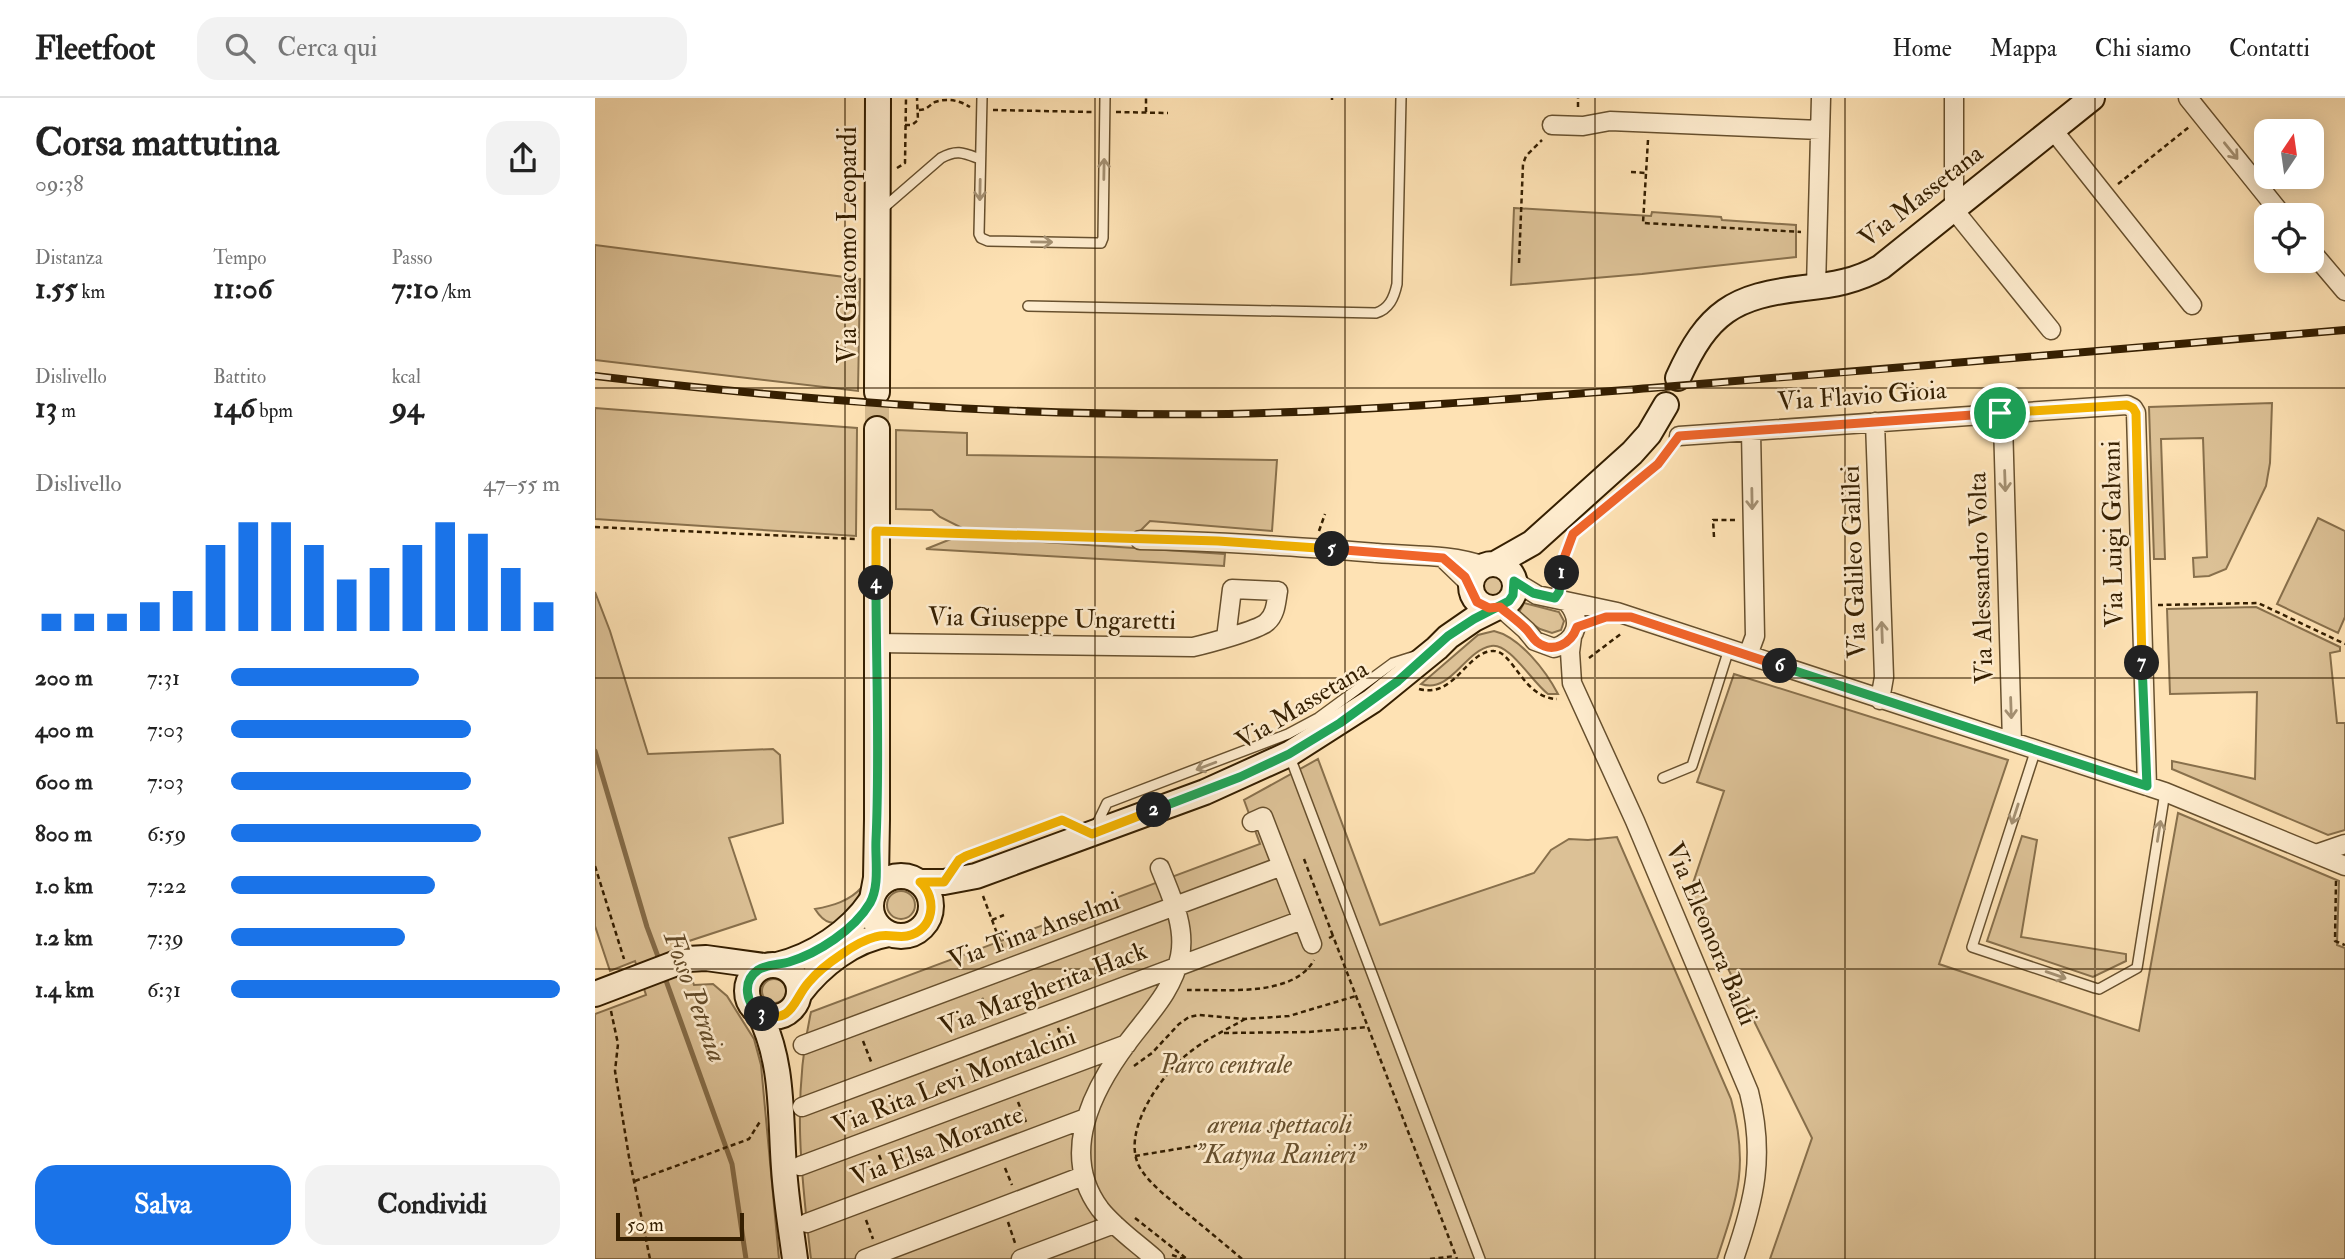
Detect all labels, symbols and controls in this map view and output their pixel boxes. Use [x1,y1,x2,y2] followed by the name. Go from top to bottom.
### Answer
[197,17,687,80] search box
[35,28,155,69] text: Fleetfoot
[221,29,259,67] icon: search
[277,32,377,64] text: Cerca qui
[1892,33,1952,64] text: Home
[1990,33,2057,64] text: Mappa
[2095,33,2191,64] text: Chi siamo
[2229,33,2310,64] text: Contatti
[35,119,279,167] text: Corsa mattutina
[2254,119,2324,189] north arrow
[2254,119,2324,273] map controls
[486,121,560,195] button: share
[832,126,865,364] street label: Via Giacomo Leopardi
[1852,137,1990,254] street label: Via Massetana
[2223,142,2239,160] one-way arrow
[1097,158,1111,181] one-way arrow
[35,169,84,198] text: 09:38
[973,179,987,202] one-way arrow
[2254,203,2324,273] button: locate
[1031,236,1054,249] one-way arrow
[35,246,103,270] text: Distanza
[213,246,266,270] text: Tempo
[392,246,432,270] text: Passo
[35,270,77,307] text: 1.55
[213,270,273,307] text: 11:06
[392,270,439,307] text: 7:10
[77,280,105,304] text: km
[439,280,471,304] text: /km
[35,365,107,389] text: Dislivello
[213,365,266,389] text: Battito
[392,365,421,389] text: kcal
[1776,374,1948,418] street label: Via Flavio Gioia
[1970,383,2030,443] pin
[35,389,57,426] text: 13
[213,389,255,426] text: 146
[392,389,423,426] text: 94
[1981,394,2019,432] icon: arrive
[57,399,76,423] text: m
[255,399,293,423] text: bpm
[2095,440,2131,628] street label: Via Luigi Galvani
[1835,465,1873,659] street label: Via Galileo Galilei
[35,469,122,498] text: Dislivello
[483,469,560,498] text: 47–55 m
[1998,469,2011,492] one-way arrow
[1961,471,2001,684] street label: Via Alessandro Volta
[1745,487,1759,510] one-way arrow
[1315,532,1349,566] pin: 5
[1327,536,1336,560] text: 5
[1545,556,1579,590] pin: 1
[1558,560,1565,584] text: 1
[859,566,893,601] pin: 4
[870,570,881,594] text: 4
[928,601,1176,638] street label: Via Giuseppe Ungaretti
[1876,621,1889,644] one-way arrow
[2125,646,2159,680] pin: 7
[1763,648,1797,684] pin: 6
[2137,650,2146,674] text: 7
[1230,653,1374,757] street label: Via Massetana
[1775,653,1784,677] text: 6
[35,663,93,692] text: 200 m
[147,663,180,692] text: 7:31
[2004,697,2018,720] one-way arrow
[35,715,94,744] text: 400 m
[147,715,184,744] text: 7:03
[1196,761,1218,773] one-way arrow
[35,767,93,796] text: 600 m
[147,767,184,796] text: 7:03
[1137,792,1171,828] pin: 2
[1149,797,1158,821] text: 2
[2008,803,2020,825] one-way arrow
[35,819,92,848] text: 800 m
[147,819,186,848] text: 6:59
[2153,820,2166,843] one-way arrow
[1658,838,1764,1030] street label: Via Eleonora Baldi
[35,871,93,900] text: 1.0 km
[147,871,187,900] text: 7:22
[944,885,1124,977] street label: Via Tina Anselmi
[35,923,93,952] text: 1.2 km
[147,923,184,952] text: 7:39
[654,925,735,1067] water label: Fosso Petraia
[935,934,1152,1043] street label: Via Margherita Hack
[2044,970,2066,982] one-way arrow
[35,975,94,1004] text: 1.4 km
[147,975,181,1004] text: 6:31
[745,996,779,1032] pin: 3
[758,1001,765,1025] text: 3
[828,1020,1080,1142] street label: Via Rita Levi Montalcini
[1159,1049,1292,1081] park label: Parco centrale
[846,1098,1028,1194] street label: Via Elsa Morante
[1195,1109,1368,1171] park label: arena spettacoli "Katyna Ranieri"
[35,1165,291,1245] button: Salva
[305,1165,560,1245] button: Condividi
[616,1210,744,1242] scale bar
[627,1213,664,1237] text: 50 m

